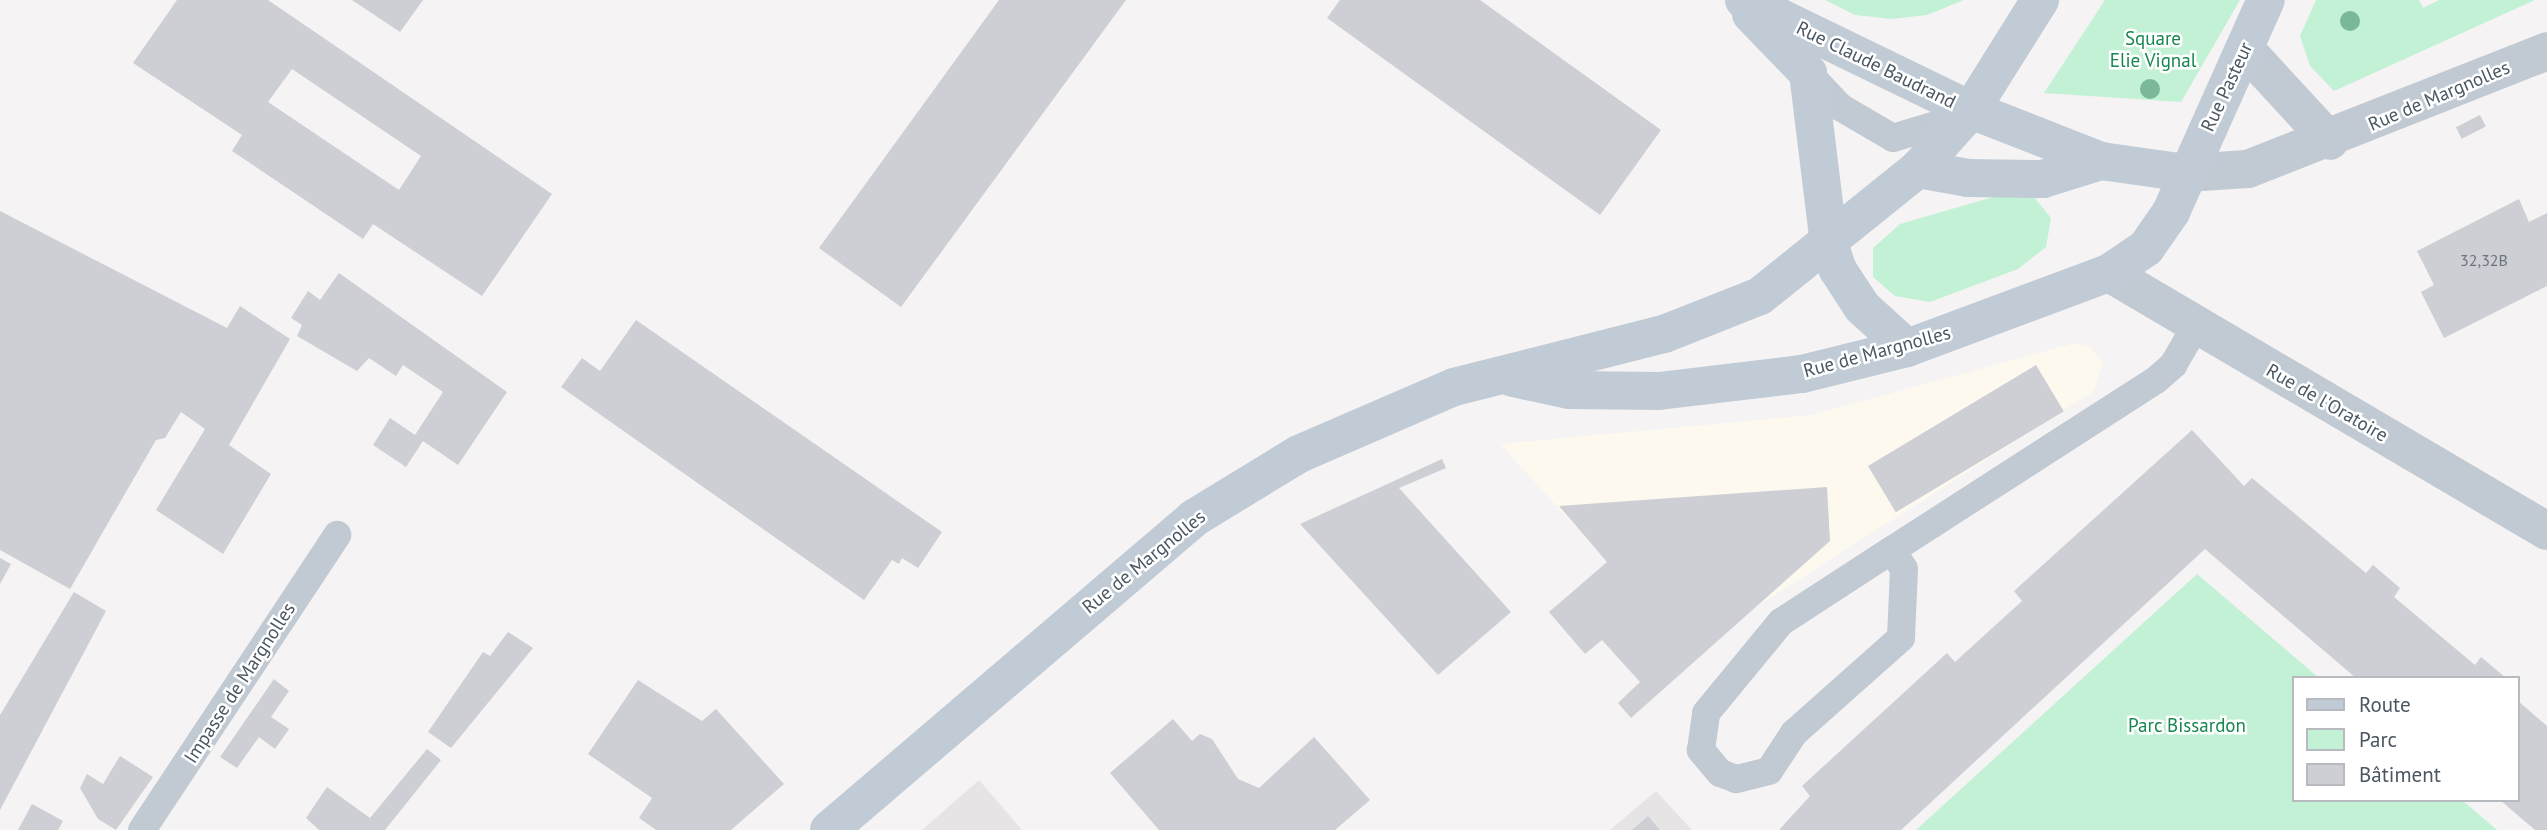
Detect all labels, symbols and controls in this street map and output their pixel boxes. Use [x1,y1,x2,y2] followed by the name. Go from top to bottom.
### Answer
[1793,16,1959,114] street label: Rue Claude Baudrand
[2109,28,2197,72] park label: Square Elie Vignal
[2196,39,2258,135] street label: Rue Pasteur
[2365,56,2513,136] street label: Rue de Margnolles
[2460,250,2508,270] house number: 32,32B
[1801,321,1953,383] street label: Rue de Margnolles
[2262,359,2392,447] street label: Rue de l'Oratoire
[1078,505,1210,619] street label: Rue de Margnolles
[180,598,300,768] street label: Impasse de Margnolles
[2292,676,2519,802] legend
[2359,691,2411,718] text: Route
[2128,715,2246,737] park label: Parc Bissardon
[2359,726,2397,753] text: Parc
[2359,761,2441,788] text: Bâtiment

